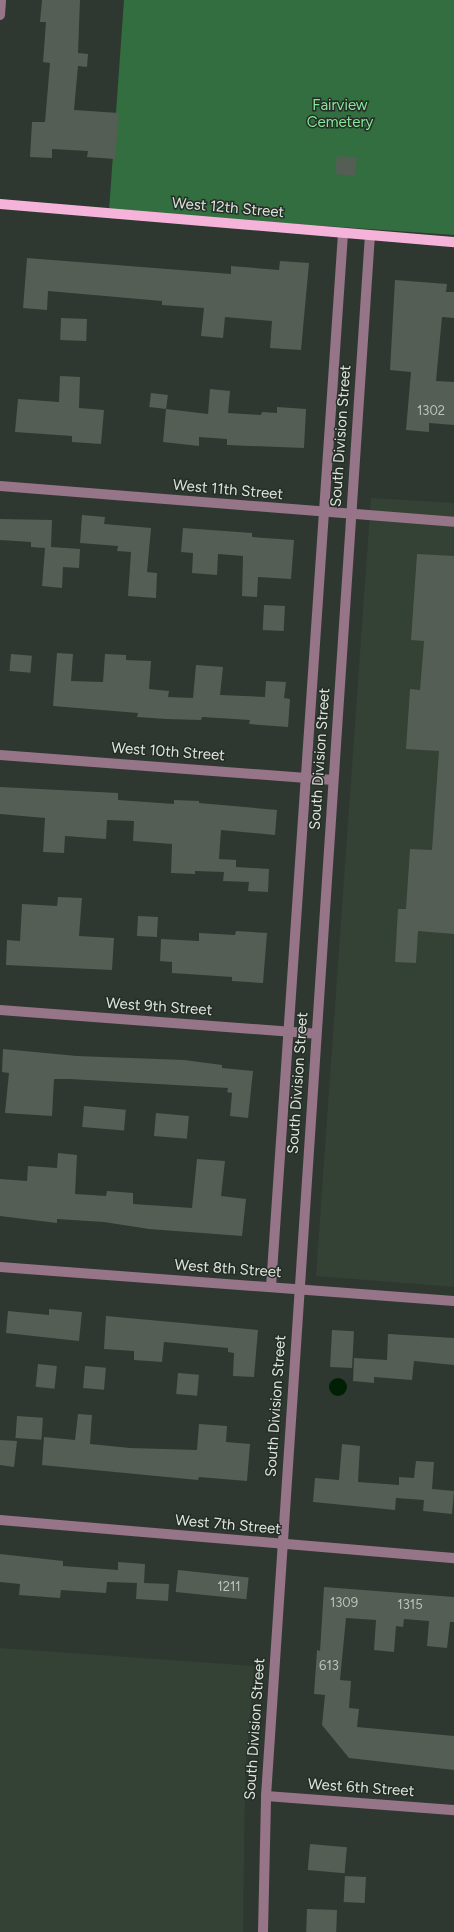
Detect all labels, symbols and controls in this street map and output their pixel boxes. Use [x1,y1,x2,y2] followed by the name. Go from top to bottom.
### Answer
[307,96,373,131] park label: Fairview Cemetery
[171,194,285,222] street label: West 12th Street
[327,364,355,508] street label: South Division Street
[417,403,445,419] house number: 1302
[172,476,284,504] street label: West 11th Street
[306,687,334,831] street label: South Division Street
[111,739,225,765] street label: West 10th Street
[105,994,213,1020] street label: West 9th Street
[284,1011,312,1155] street label: South Division Street
[174,1256,282,1282] street label: West 8th Street
[262,1334,290,1478] street label: South Division Street
[174,1511,282,1539] street label: West 7th Street
[217,1579,241,1595] house number: 1211
[330,1595,358,1611] house number: 1309
[397,1597,423,1613] house number: 1315
[241,1657,269,1801] street label: South Division Street
[319,1658,339,1674] house number: 613
[307,1775,415,1801] street label: West 6th Street

